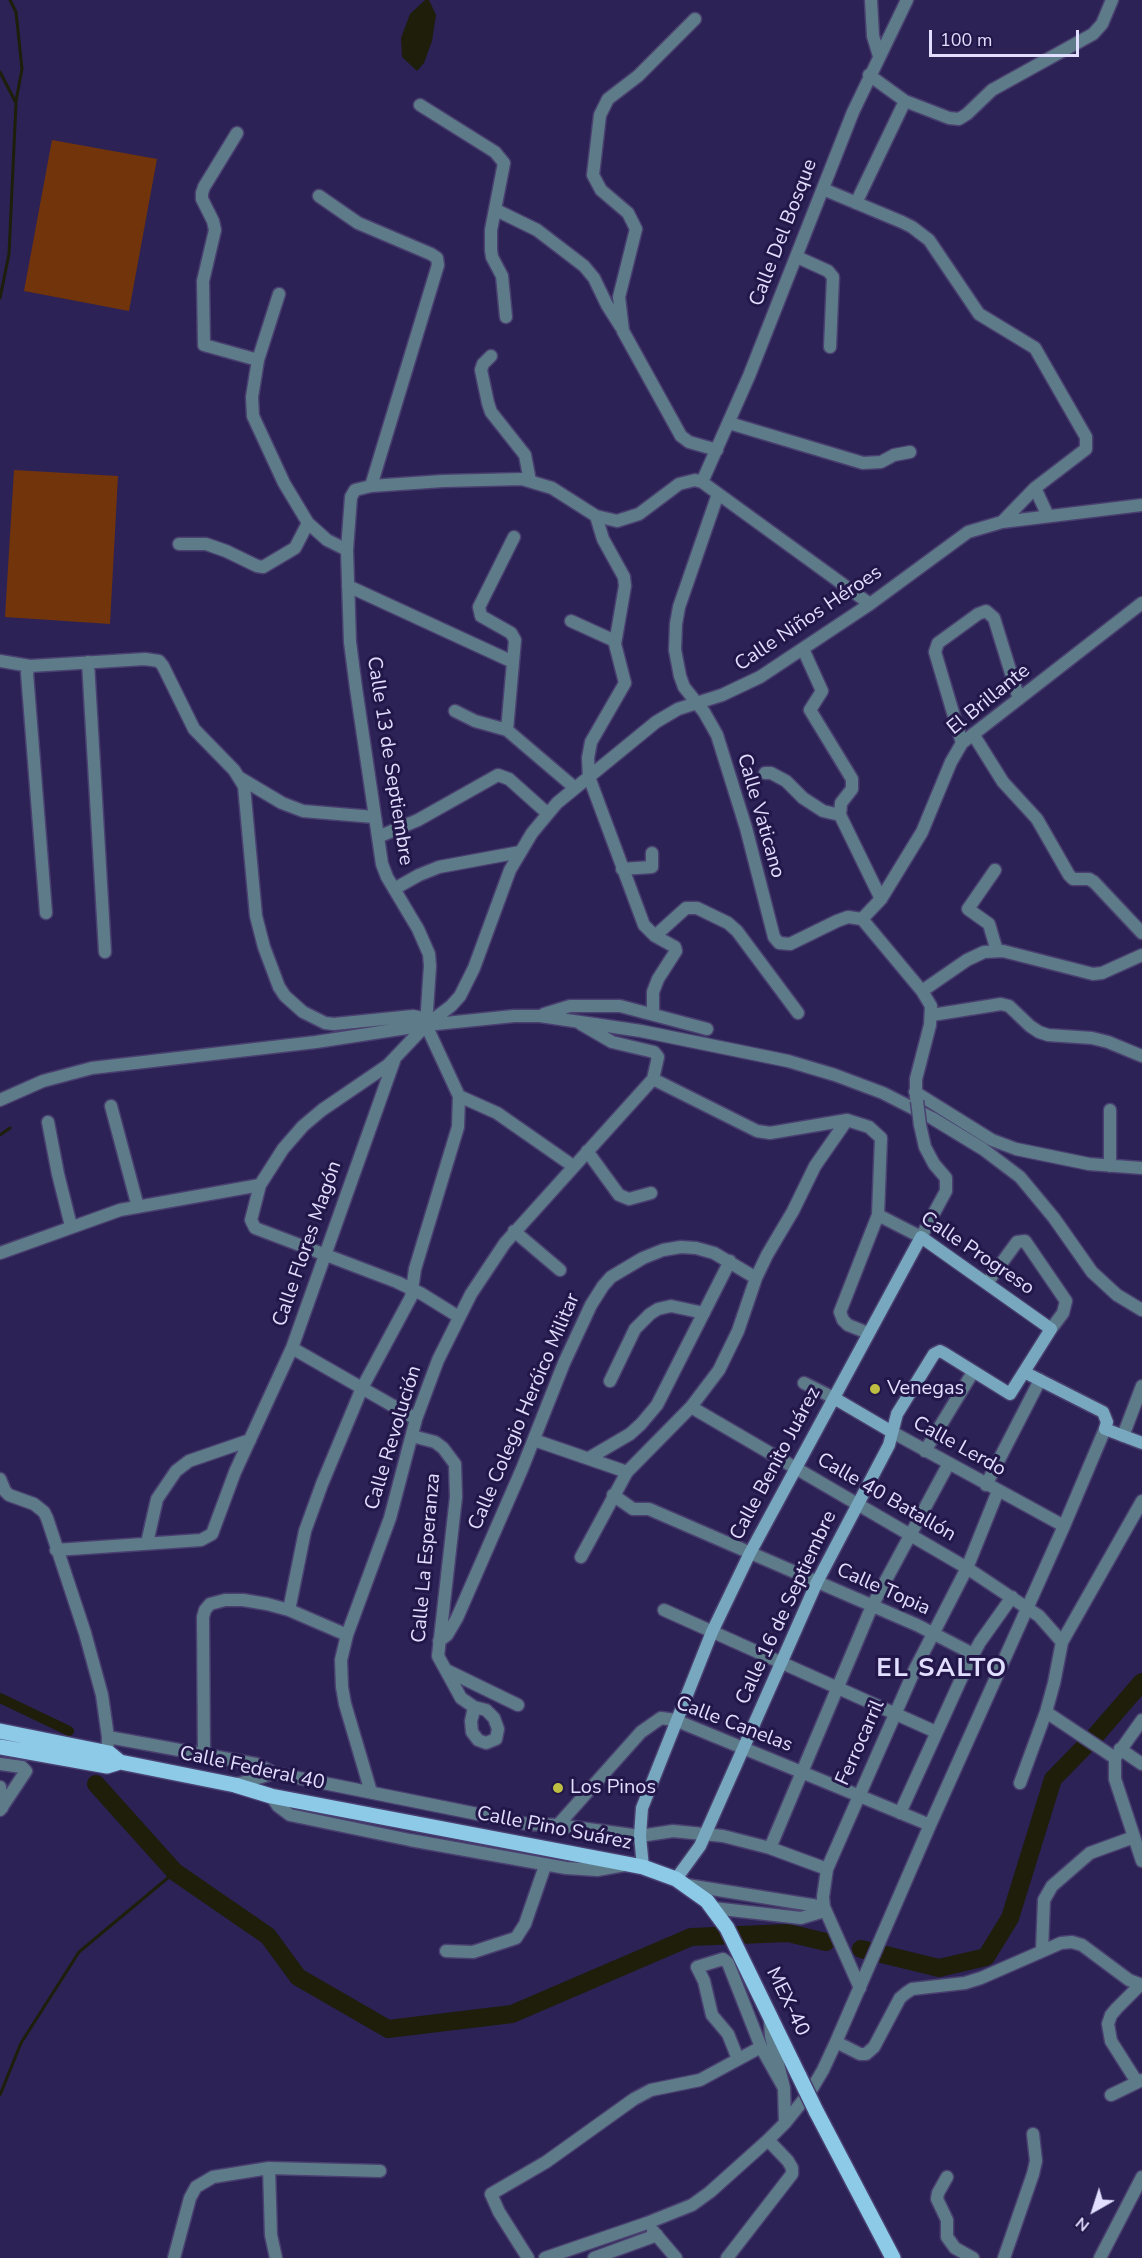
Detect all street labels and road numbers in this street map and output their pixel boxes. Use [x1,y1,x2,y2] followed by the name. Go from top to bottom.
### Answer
[745,156,823,310] street label: Calle Del Bosque
[731,561,887,677] street label: Calle Niños Héroes
[361,655,417,867] street label: Calle 13 de Septiembre
[943,659,1035,741] street label: El Brillante
[731,751,789,881] street label: Calle Vaticano
[268,1158,348,1330] street label: Calle Flores Magón
[916,1207,1038,1301] street label: Calle Progreso
[464,1290,586,1534] street label: Calle Colegio Heróico Militar
[361,1363,427,1513] street label: Calle Revolución
[726,1383,826,1545] street label: Calle Benito Juárez
[908,1412,1010,1482] street label: Calle Lerdo
[812,1449,960,1547] street label: Calle 40 Batallón
[408,1472,446,1644] street label: Calle La Esperanza
[732,1507,842,1709] street label: Calle 16 de Septiembre
[833,1559,933,1621] street label: Calle Topia
[672,1692,796,1758] street label: Calle Canelas
[831,1696,891,1790] street label: Ferrocarril
[177,1742,327,1796] street label: Calle Federal 40
[475,1802,633,1856] street label: Calle Pino Suárez
[760,1964,814,2040] street label: MEX-40

